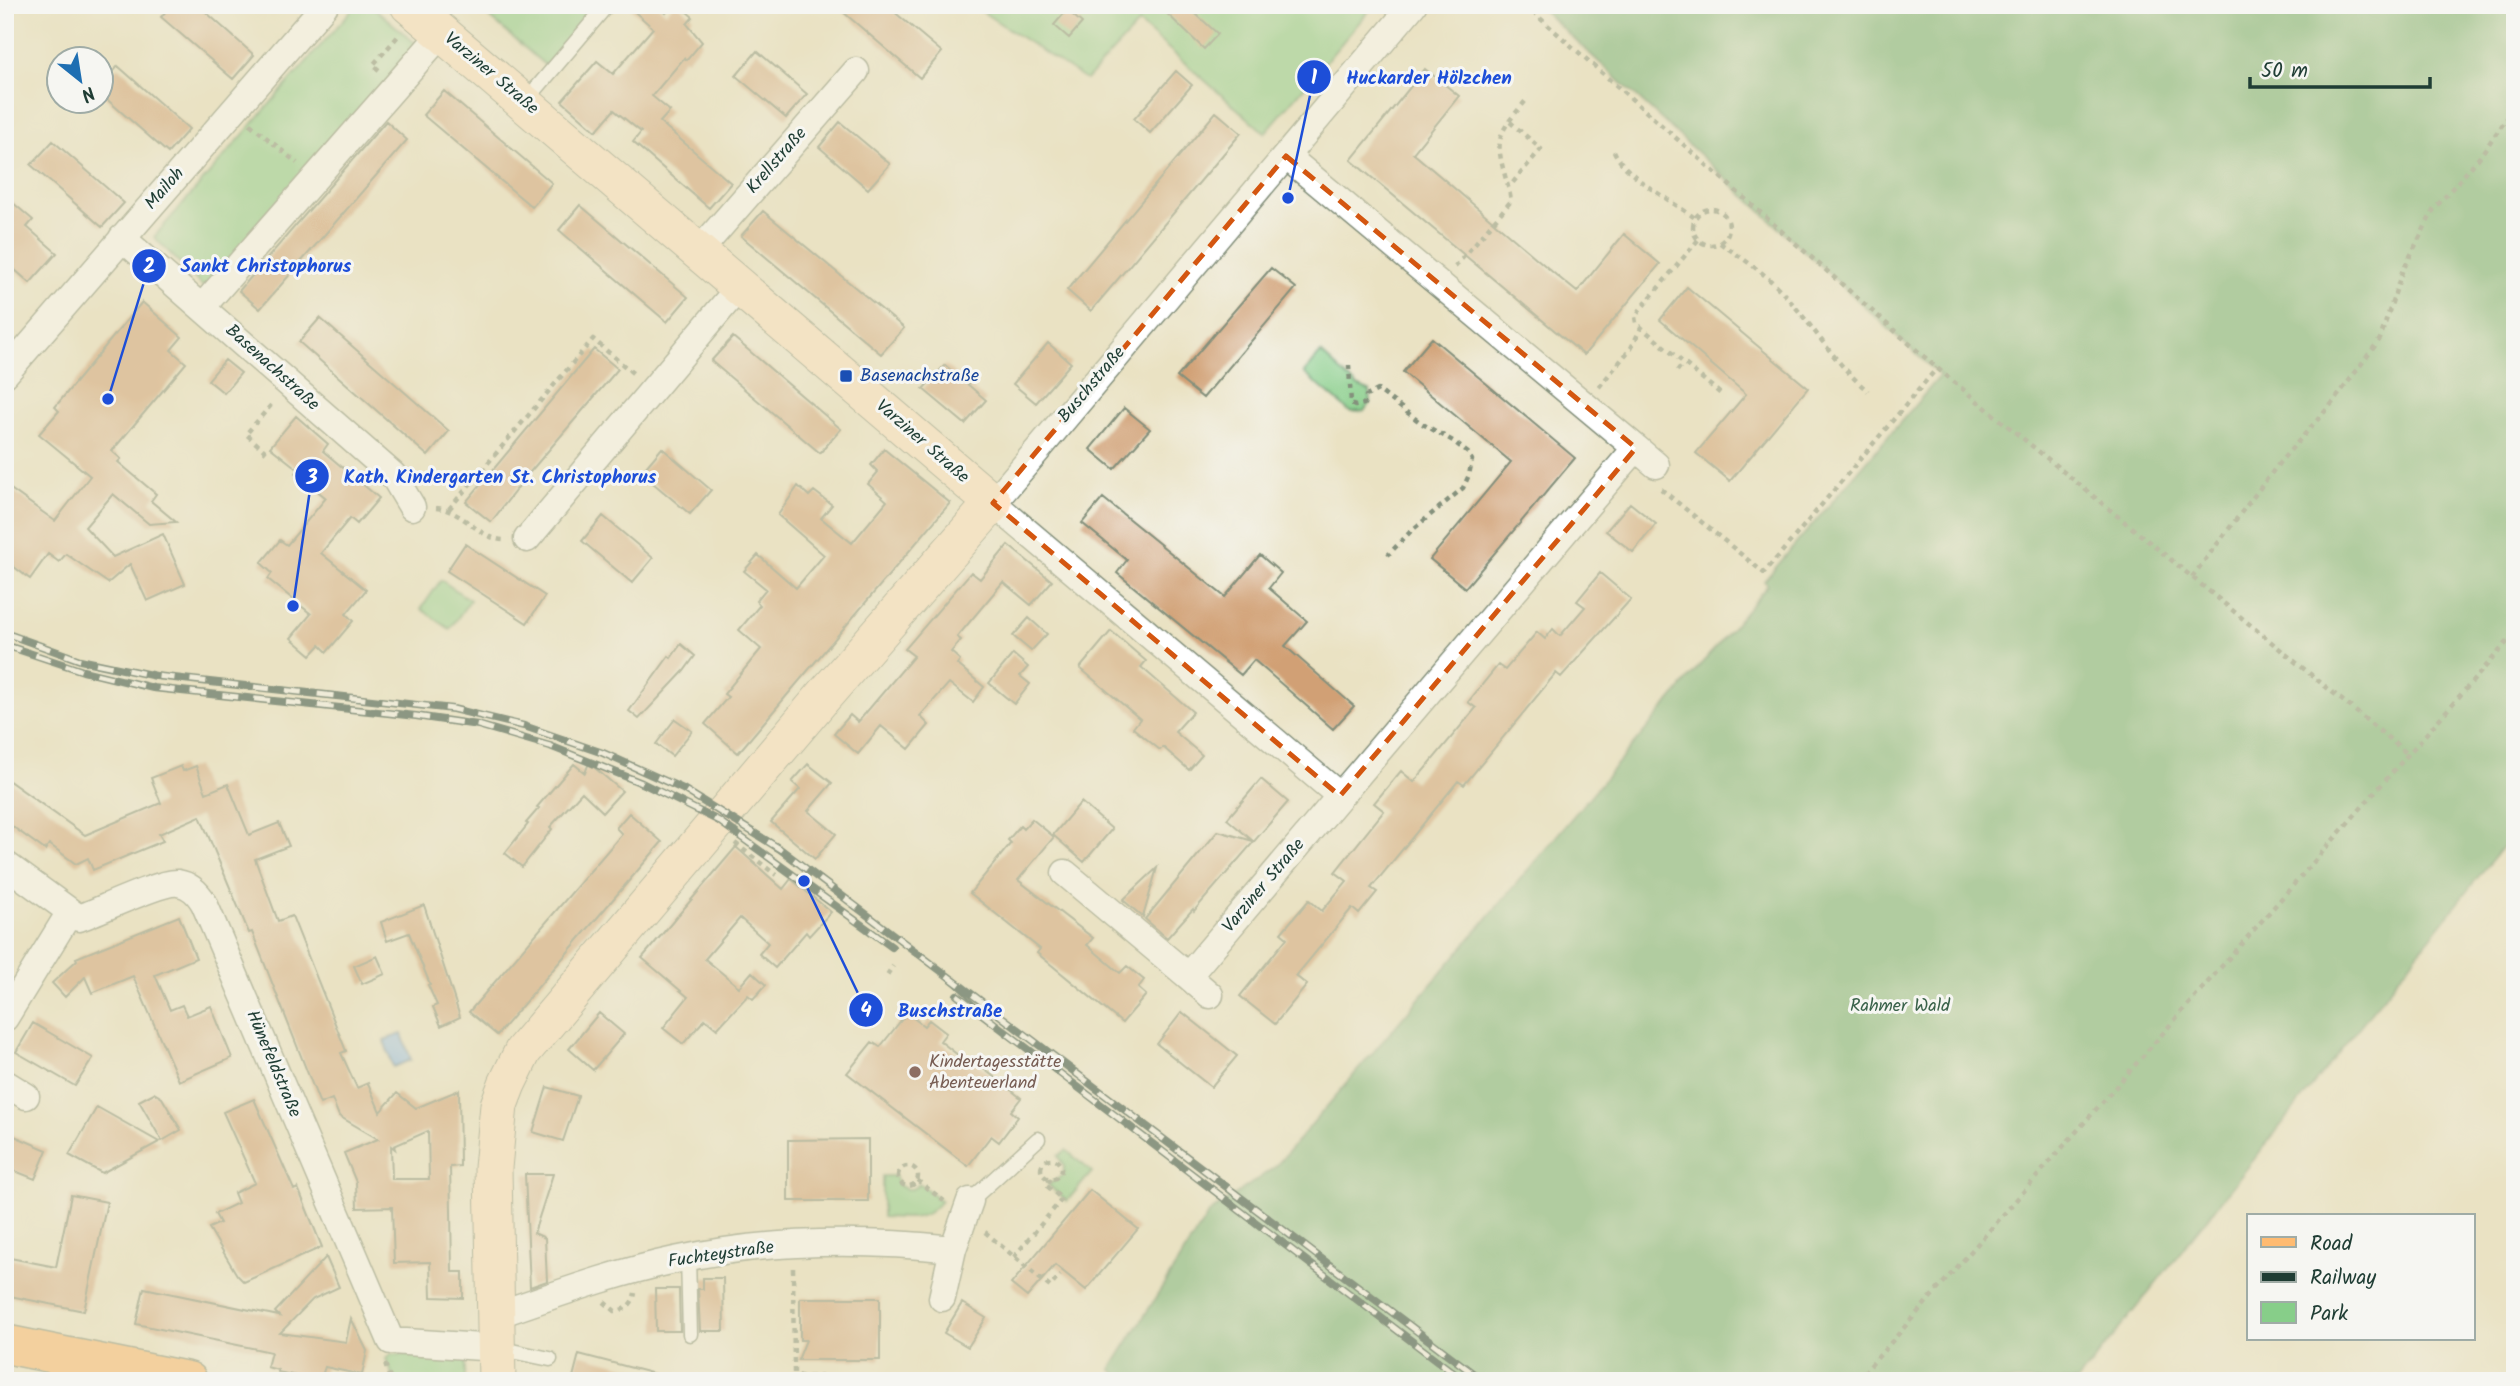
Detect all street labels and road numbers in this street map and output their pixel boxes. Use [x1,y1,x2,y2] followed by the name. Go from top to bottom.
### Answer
[437,25,545,123] street label: Varziner Straße
[739,121,815,201] street label: Krellstraße
[138,161,192,217] street label: Mailoh
[218,317,326,419] street label: Basenachstraße
[1051,340,1133,430] street label: Buschstraße
[868,393,976,491] street label: Varziner Straße
[1215,832,1313,940] street label: Varziner Straße
[237,1006,309,1122] street label: Hünefeldstraße
[666,1233,776,1277] street label: Fuchteystraße

